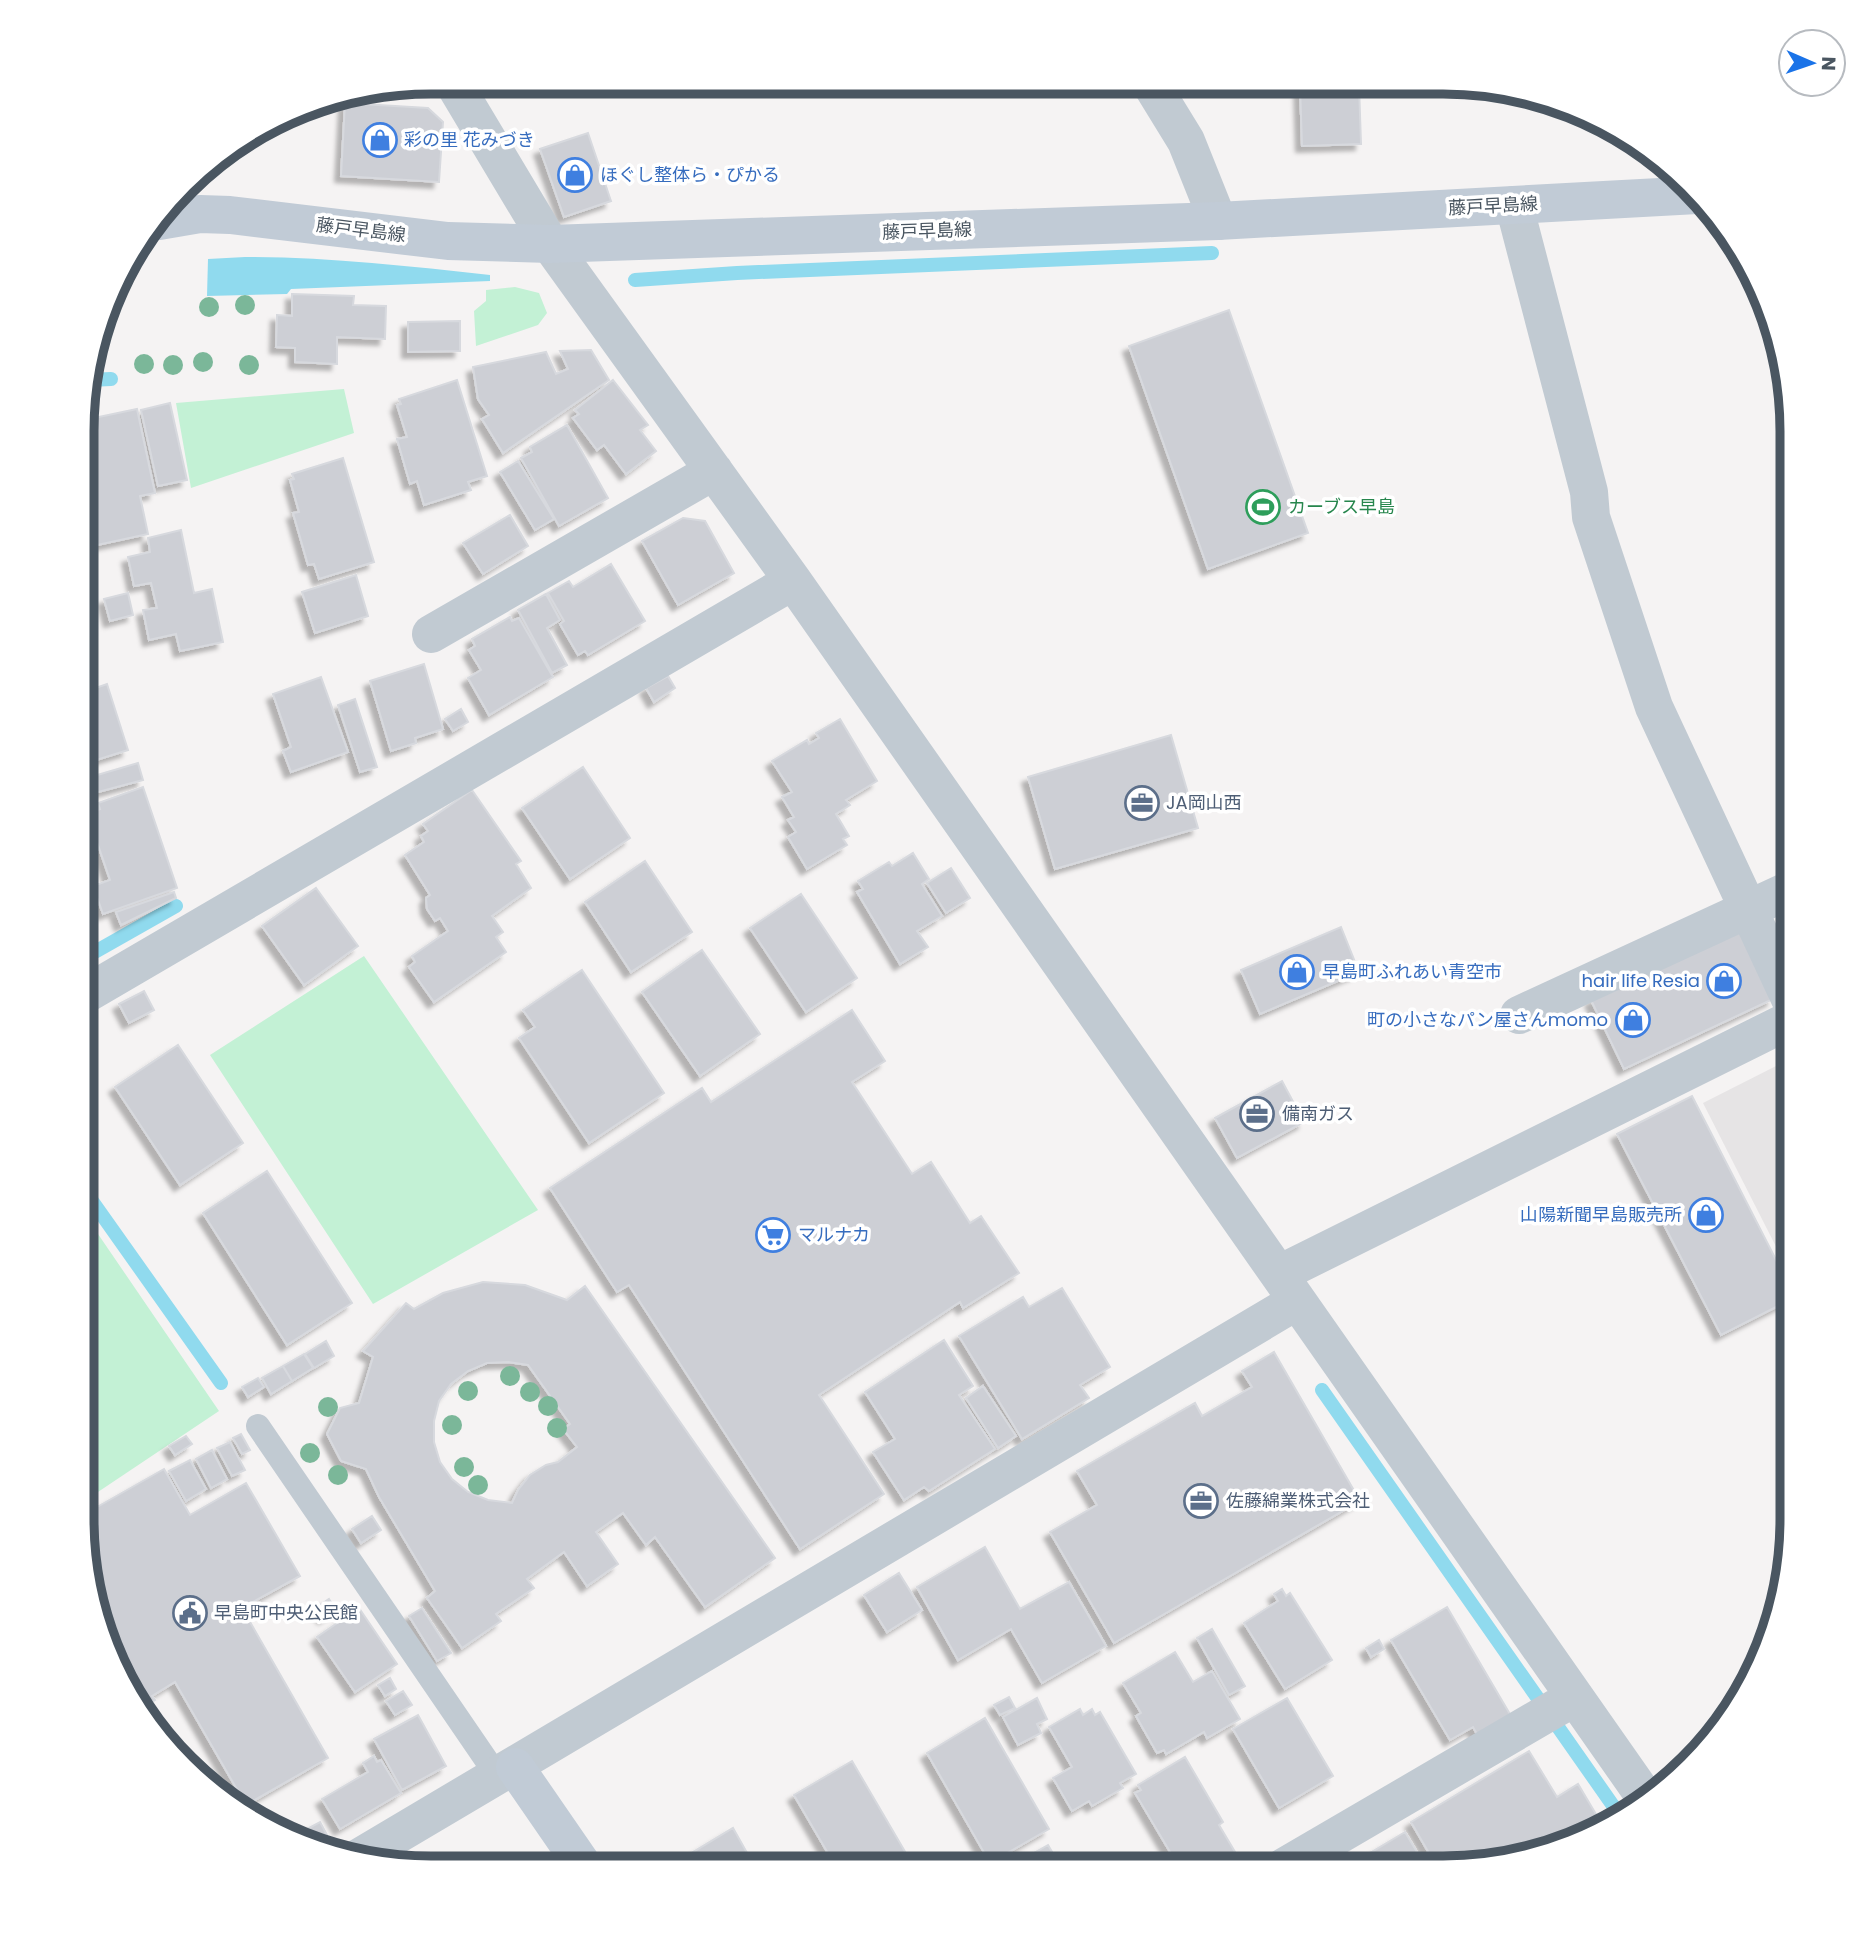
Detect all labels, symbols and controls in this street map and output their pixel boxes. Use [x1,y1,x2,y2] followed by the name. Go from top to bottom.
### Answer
[1777,28,1847,98] north arrow
[1815,56,1842,71] text: N
[361,121,399,159] shop icon: 彩の里 花みづき
[404,127,535,152] place label: 彩の里 花みづき
[556,156,594,194] shop icon: ほぐし整体ら・ぴかる
[600,162,780,187] place label: ほぐし整体ら・ぴかる
[1447,191,1539,220] street label: 藤戸早島線
[315,212,407,247] street label: 藤戸早島線
[882,216,972,245] street label: 藤戸早島線
[1244,488,1282,526] sports icon: カーブス早島
[1288,494,1395,519] place label: カーブス早島
[1123,784,1161,822] office icon: JA岡山西
[1166,790,1242,815] place label: JA岡山西
[1278,953,1316,991] shop icon: 早島町ふれあい青空市
[1322,959,1502,984] place label: 早島町ふれあい青空市
[1705,962,1743,1000] shop icon: hair life Resia
[1582,968,1700,993] place label: hair life Resia
[1614,1001,1652,1039] shop icon: 町の小さなパン屋さんmomo
[1367,1007,1608,1032] place label: 町の小さなパン屋さんmomo
[1238,1095,1276,1133] office icon: 備南ガス
[1282,1101,1354,1126] place label: 備南ガス
[1687,1196,1725,1234] shop icon: 山陽新聞早島販売所
[1520,1202,1682,1227] place label: 山陽新聞早島販売所
[754,1216,792,1254] supermarket icon: マルナカ
[798,1222,870,1247] place label: マルナカ
[1182,1482,1220,1520] office icon: 佐藤綿業株式会社
[1226,1488,1370,1513] place label: 佐藤綿業株式会社
[171,1594,209,1632] public building icon: 早島町中央公民館
[214,1600,358,1625] place label: 早島町中央公民館

